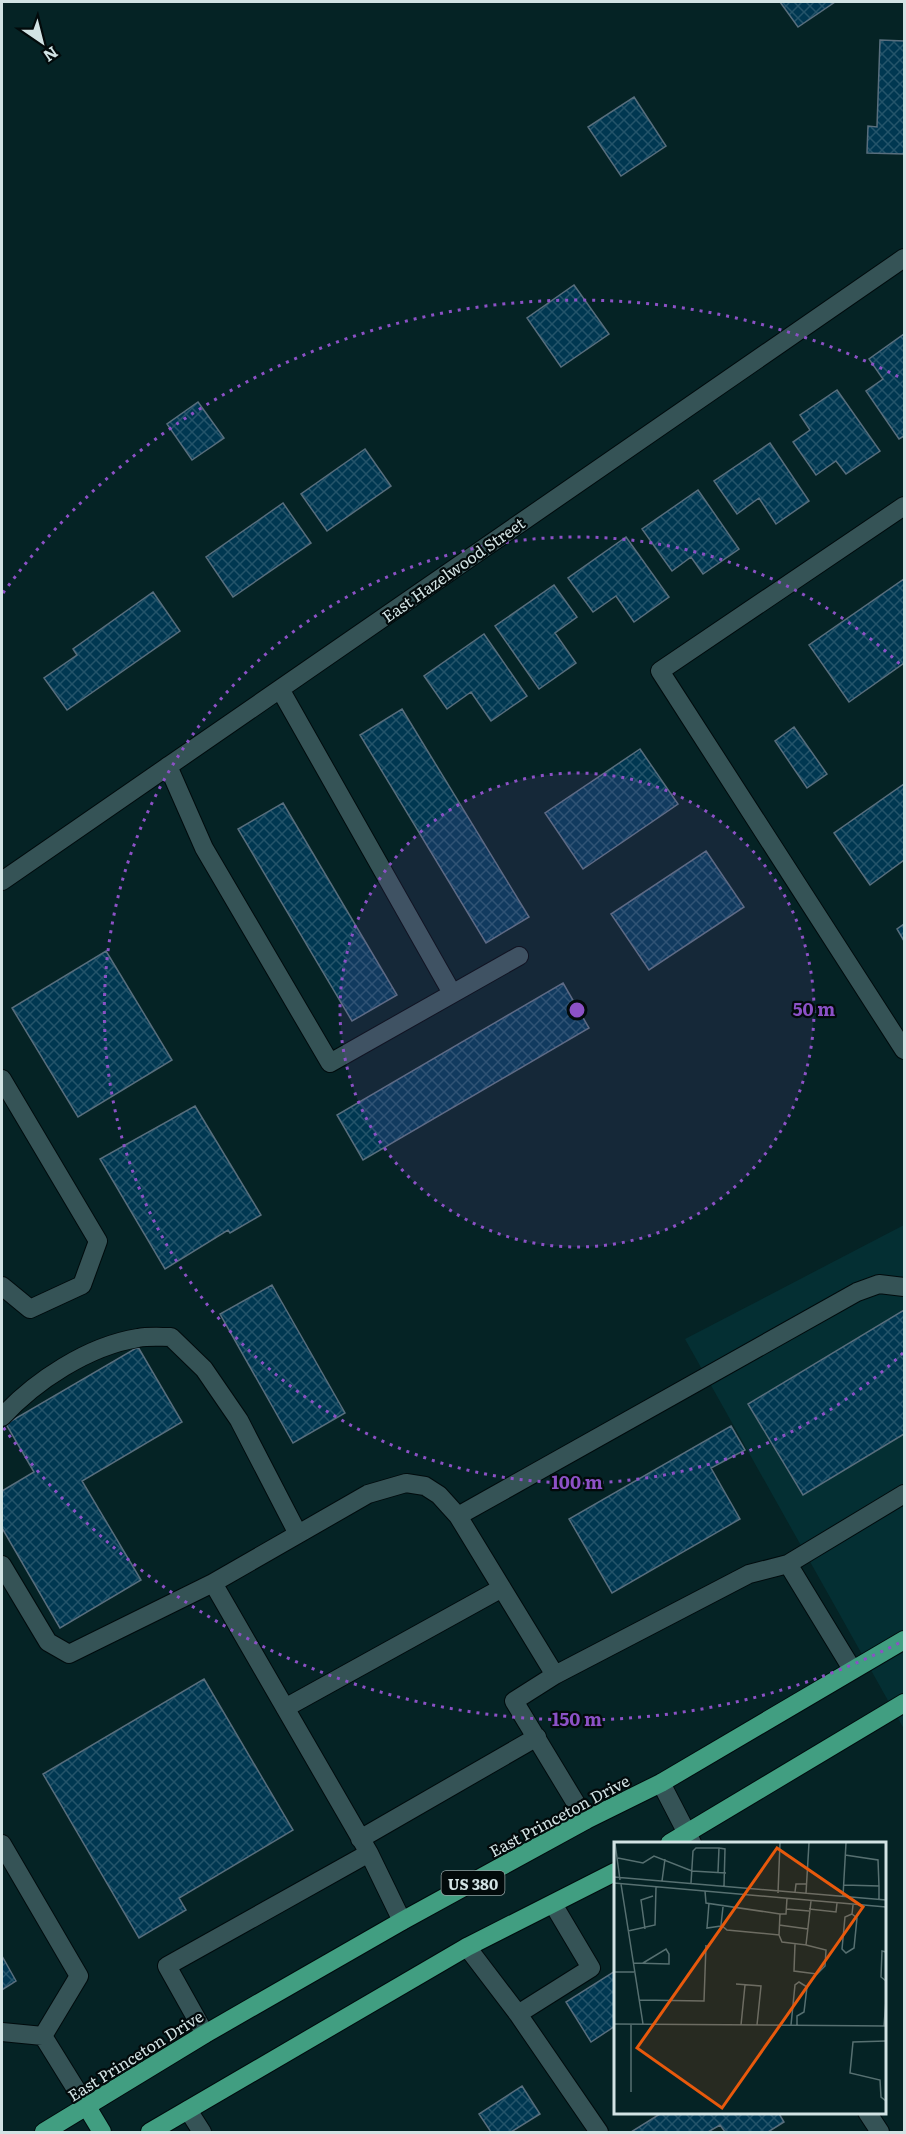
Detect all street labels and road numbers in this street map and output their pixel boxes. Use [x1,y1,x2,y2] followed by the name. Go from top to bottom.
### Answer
[377,510,530,627] street label: East Hazelwood Street
[485,1768,633,1862] street label: East Princeton Drive
[442,1871,504,1895] road number: US 380
[63,2004,207,2106] street label: East Princeton Drive

